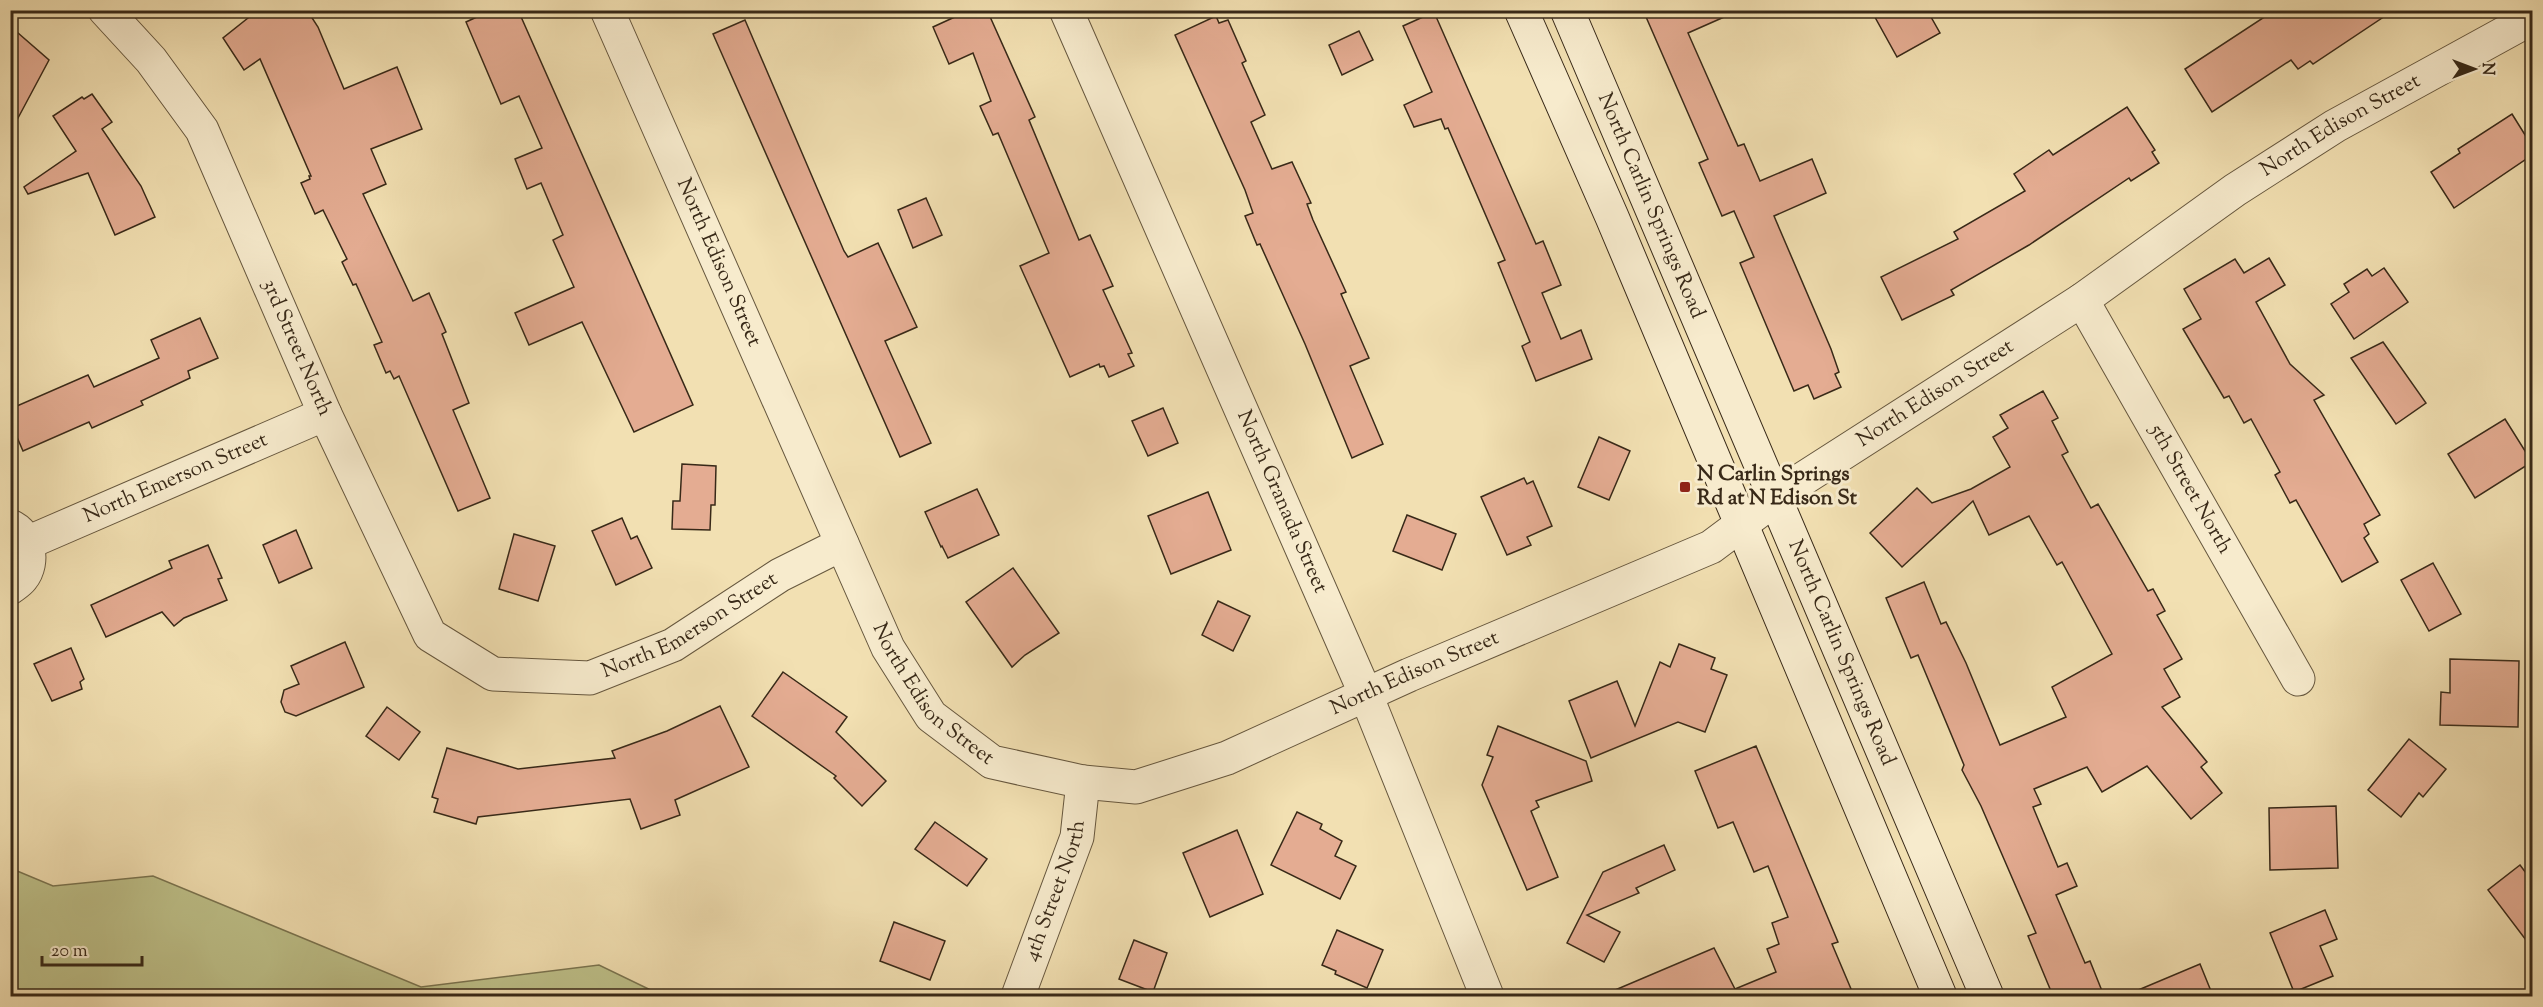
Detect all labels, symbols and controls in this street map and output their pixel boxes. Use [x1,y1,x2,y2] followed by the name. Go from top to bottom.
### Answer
[2444,39,2504,99] north arrow
[2475,63,2498,76] text: N
[2255,67,2426,185] street label: North Edison Street
[1589,88,1712,324] street label: North Carlin Springs Road
[668,174,769,352] street label: North Edison Street
[253,275,339,421] street label: 3rd Street North
[1851,332,2020,455] street label: North Edison Street
[1228,406,1335,598] street label: North Granada Street
[2140,418,2239,560] street label: 5th Street North
[79,425,273,532] street label: North Emerson Street
[1697,460,1858,514] place label: N Carlin Springs Rd at N Edison St
[1678,480,1692,494] marker: N Carlin Springs Rd at N Edison St
[1780,535,1902,771] street label: North Carlin Springs Road
[597,565,784,687] street label: North Emerson Street
[864,618,1000,773] street label: North Edison Street
[1326,623,1504,724] street label: North Edison Street
[1017,819,1094,966] street label: 4th Street North
[42,929,142,967] scale bar
[51,939,88,965] text: 20 m

